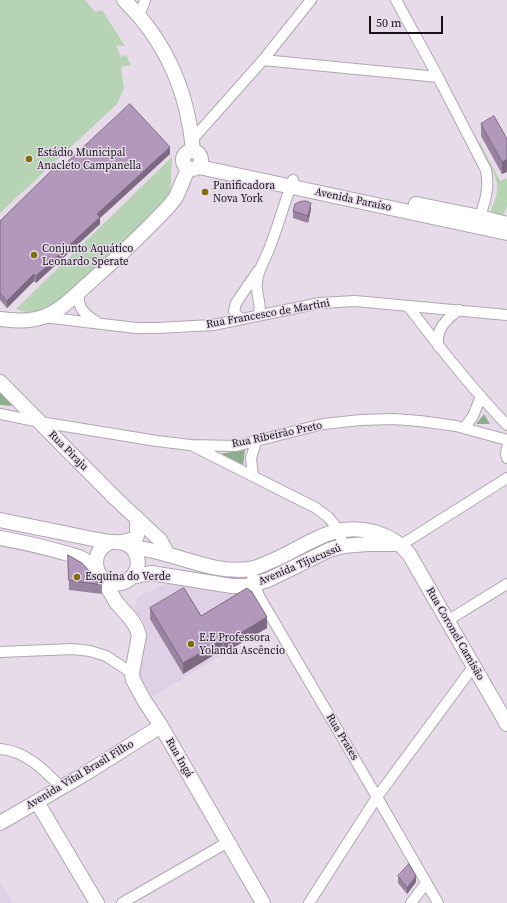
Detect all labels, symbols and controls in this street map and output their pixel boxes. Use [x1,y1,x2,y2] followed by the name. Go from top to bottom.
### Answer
[371,8,445,34] scale bar
[376,15,402,31] text: 50 m
[37,146,141,172] place label: Estádio Municipal Anacleto Campanella
[24,154,34,164] marker: Estádio Municipal Anacleto Campanella
[213,179,275,205] place label: Panificadora Nova York
[313,185,393,215] street label: Avenida Paraíso
[200,187,210,197] marker: Panificadora Nova York
[42,242,133,268] place label: Conjunto Aquático Leonardo Sperate
[29,250,39,260] marker: Conjunto Aquático Leonardo Sperate
[205,297,331,331] street label: Rua Francesco de Martini
[231,419,323,451] street label: Rua Ribeirão Preto
[45,428,91,474] street label: Rua Piraju
[257,542,343,588] street label: Avenida Tijucussú
[85,570,171,584] place label: Esquina do Verde
[72,572,82,582] marker: Esquina do Verde
[423,585,487,683] street label: Rua Coronel Camisão
[199,631,285,657] place label: E.E Professora Yolanda Ascêncio
[186,639,196,649] marker: E.E Professora Yolanda Ascêncio
[323,711,361,763] street label: Rua Prates
[162,736,196,780] street label: Rua Ingá
[24,738,136,812] street label: Avenida Vital Brasil Filho

